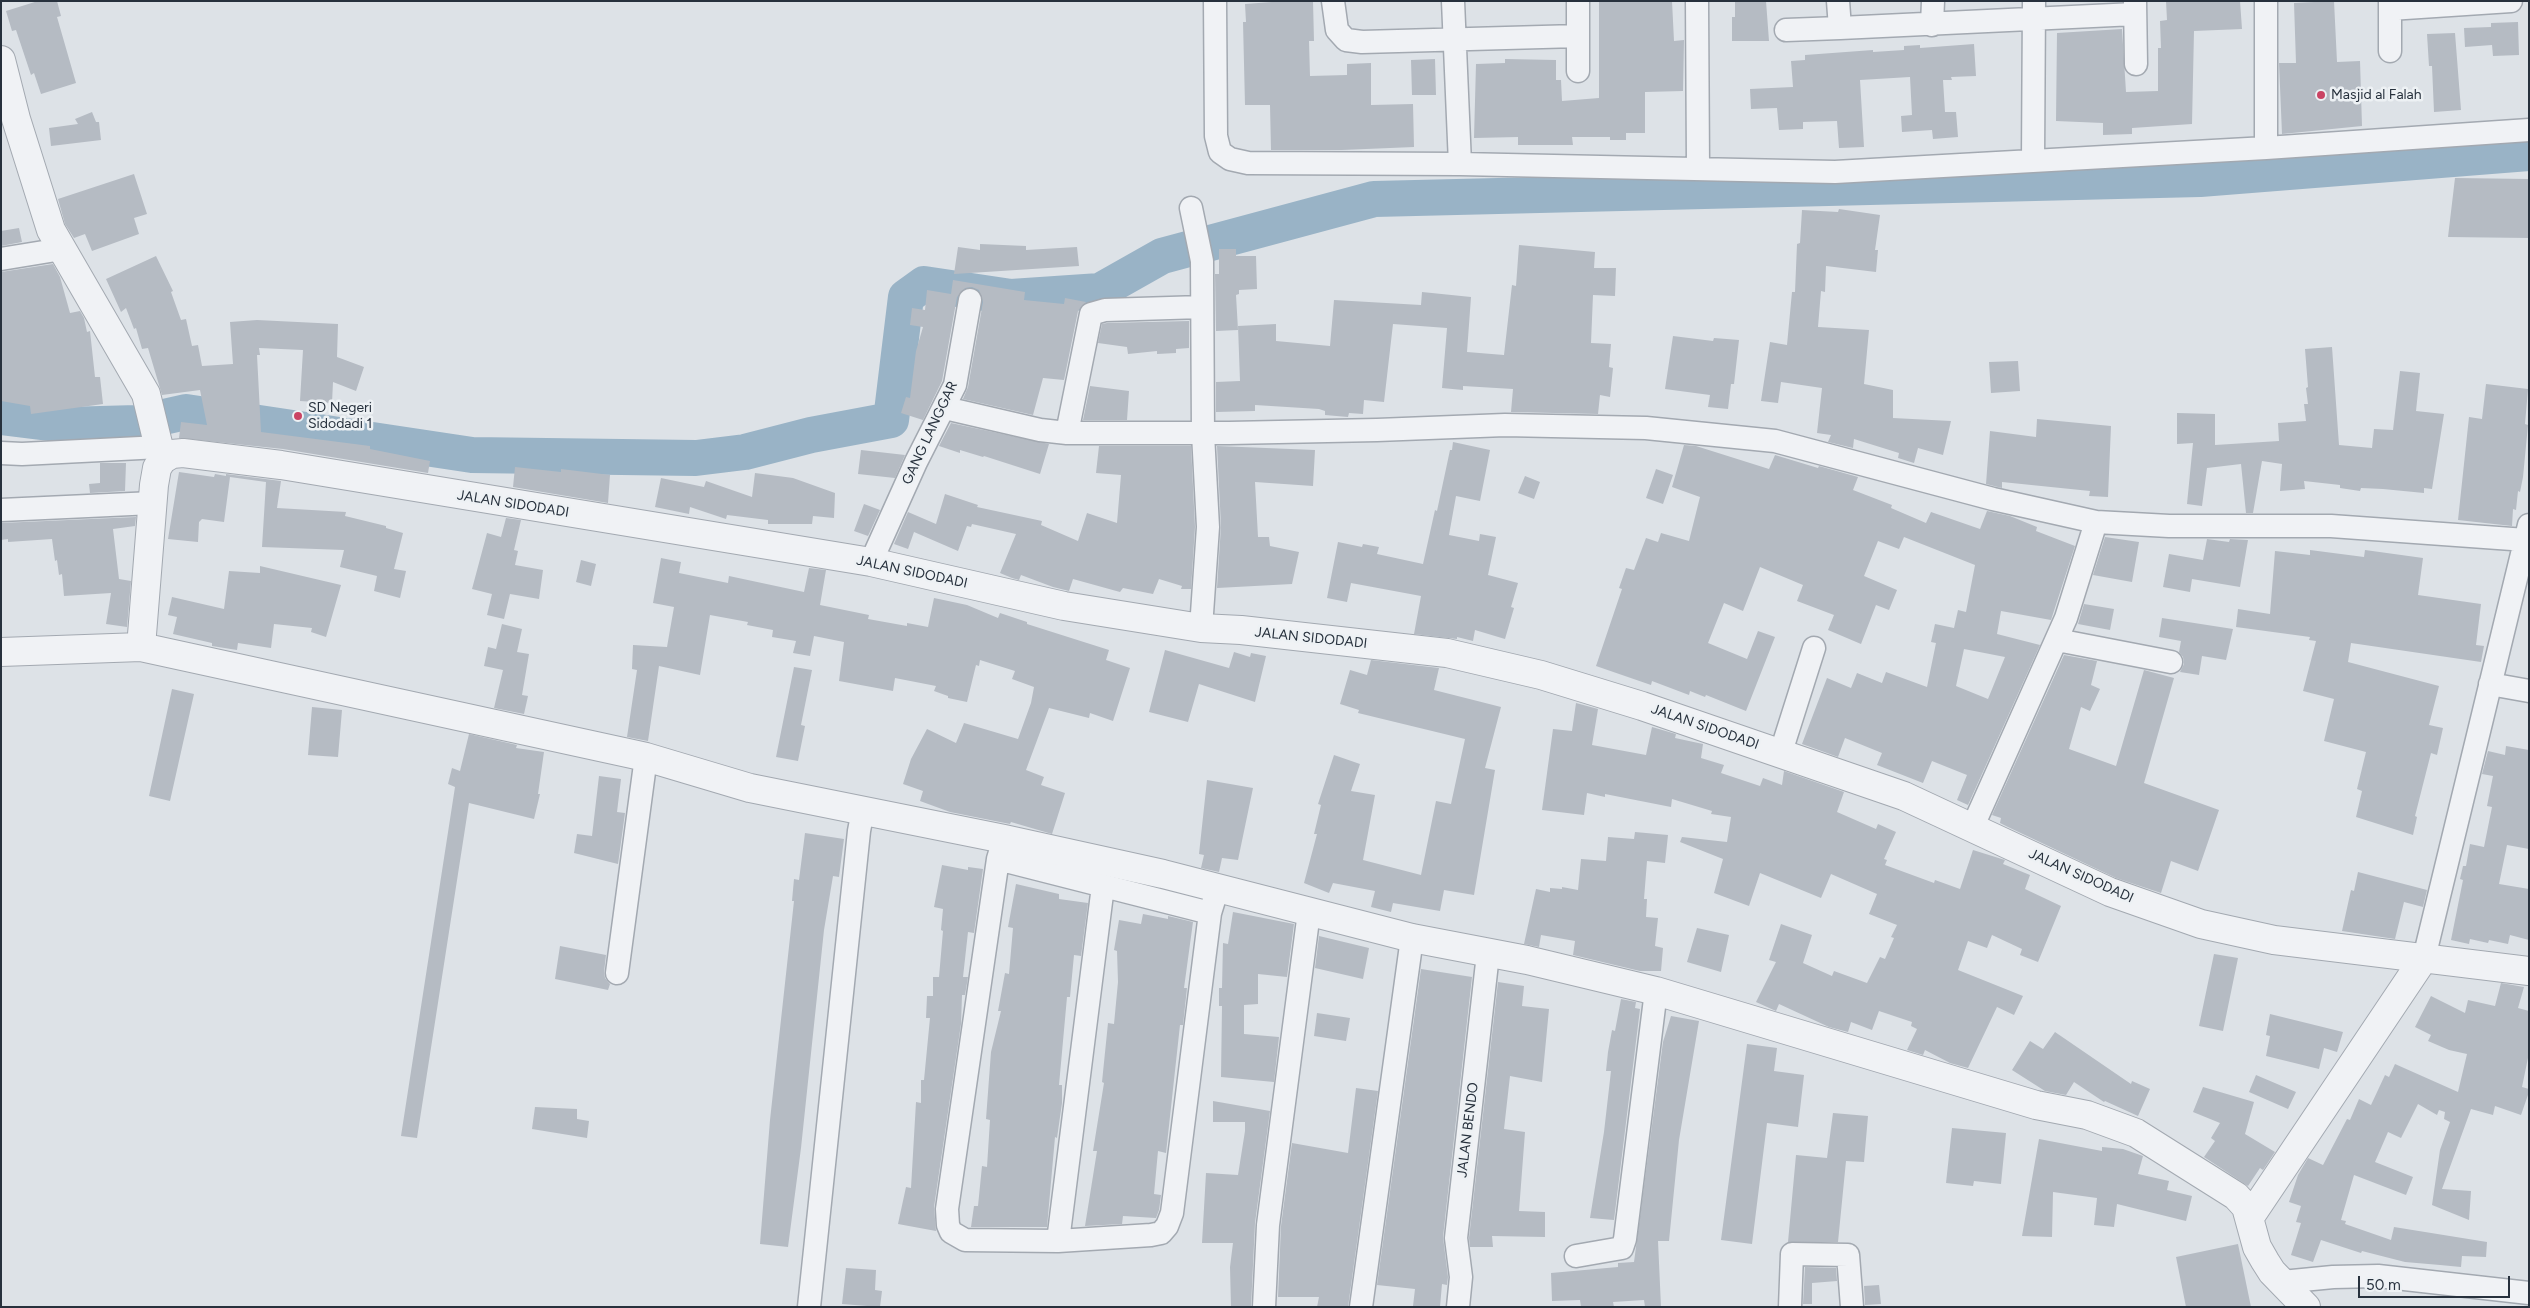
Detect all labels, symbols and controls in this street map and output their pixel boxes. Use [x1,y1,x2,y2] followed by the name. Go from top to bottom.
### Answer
[2331,87,2422,103] place label: Masjid al Falah
[2315,89,2327,101] marker: Masjid al Falah
[899,379,961,487] street label: GANG LANGGAR
[308,400,372,432] place label: SD Negeri Sidodadi 1
[292,410,304,422] marker: SD Negeri Sidodadi 1
[456,487,570,521] street label: JALAN SIDODADI
[855,552,969,592] street label: JALAN SIDODADI
[1254,624,1368,652] street label: JALAN SIDODADI
[1649,701,1761,753] street label: JALAN SIDODADI
[2026,845,2136,907] street label: JALAN SIDODADI
[1454,1081,1482,1179] street label: JALAN BENDO
[2360,1266,2512,1298] scale bar
[2366,1276,2401,1294] text: 50 m

